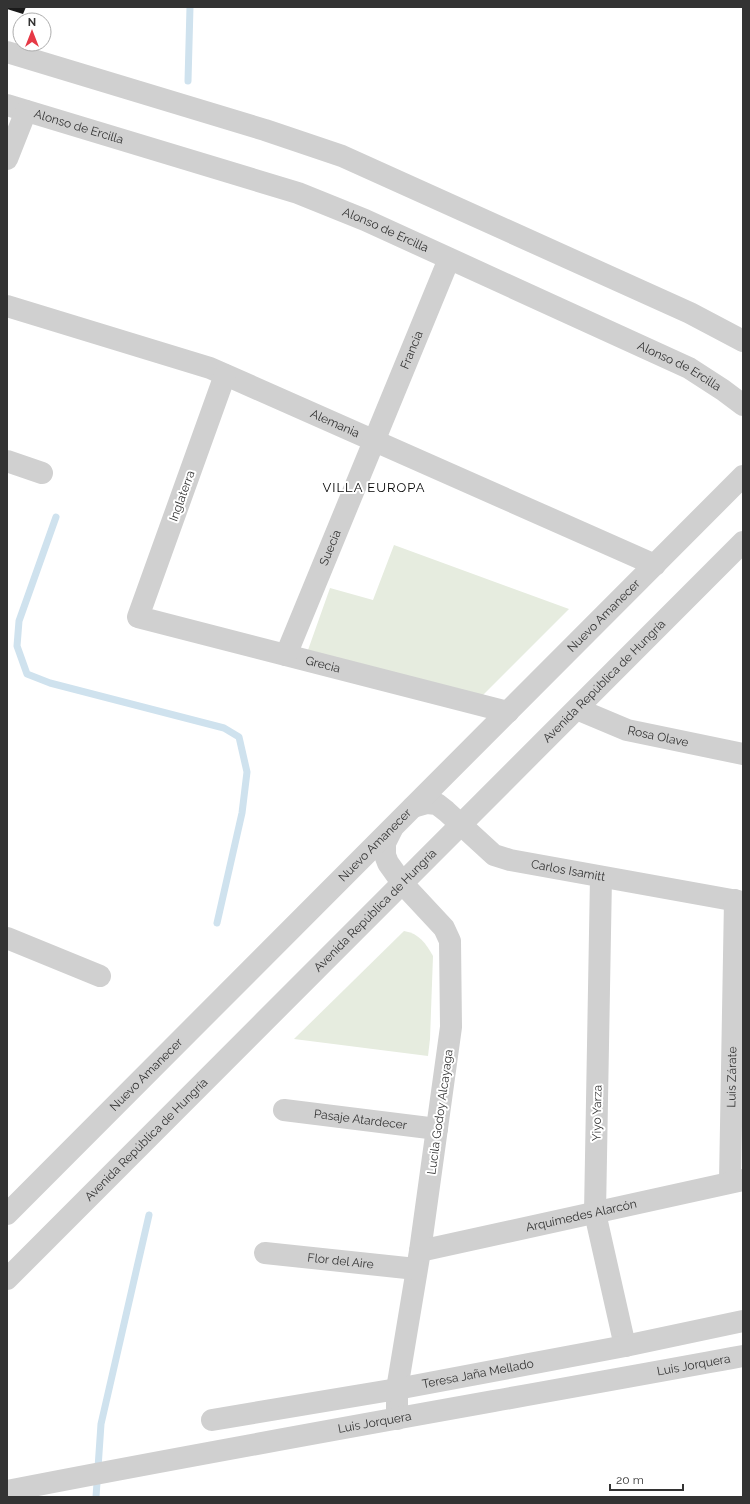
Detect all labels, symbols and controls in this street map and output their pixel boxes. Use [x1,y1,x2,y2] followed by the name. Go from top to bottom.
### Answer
[12,12,52,52] north arrow
[28,16,36,29] text: N
[32,107,125,147] street label: Alonso de Ercilla
[340,205,431,255] street label: Alonso de Ercilla
[398,329,426,371] street label: Francia
[635,338,724,394] street label: Alonso de Ercilla
[308,406,362,440] street label: Alemania
[166,469,198,523] street label: Inglaterra
[322,480,426,495] district label: VILLA EUROPA
[317,528,344,568] street label: Suecia
[565,576,643,655] street label: Nuevo Amanecer
[540,617,668,745] street label: Avenida República de Hungría
[304,653,342,676] street label: Grecia
[626,723,690,750] street label: Rosa Olave
[336,805,415,884] street label: Nuevo Amanecer
[311,846,439,975] street label: Avenida República de Hungría
[530,857,606,884] street label: Carlos Isamitt
[107,1035,186,1114] street label: Nuevo Amanecer
[724,1046,739,1108] street label: Luis Zárate
[424,1048,456,1176] street label: Lucila Godoy Alcayaga
[82,1075,210,1204] street label: Avenida República de Hungría
[590,1085,604,1141] street label: Yiyo Yarza
[313,1107,408,1132] street label: Pasaje Atardecer
[524,1197,638,1235] street label: Arquímedes Alarcón
[307,1251,374,1271] street label: Flor del Aire
[656,1351,731,1379] street label: Luis Jorquera
[421,1356,535,1391] street label: Teresa Jaña Mellado
[337,1409,413,1436] street label: Luis Jorquera
[610,1466,683,1492] scale bar
[616,1473,644,1487] text: 20 m

